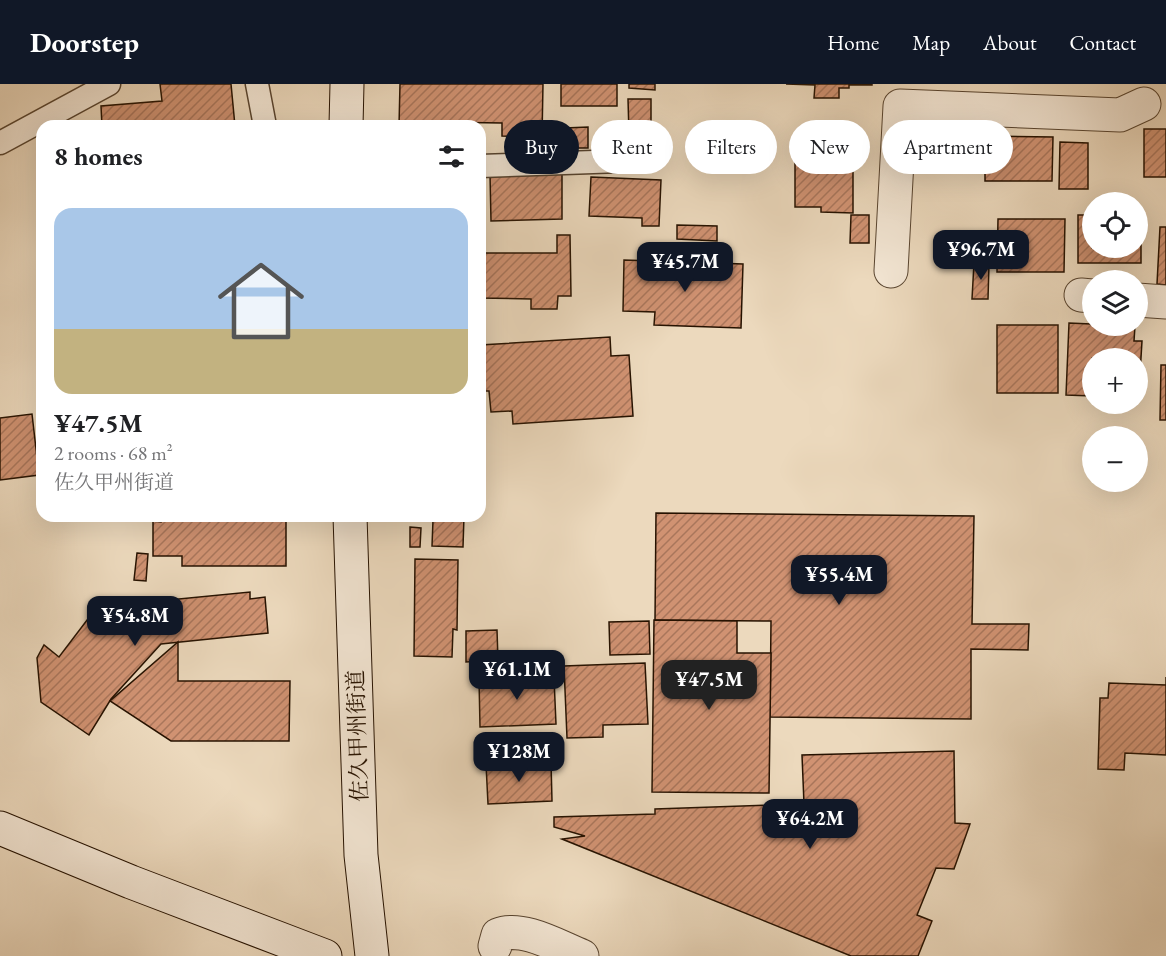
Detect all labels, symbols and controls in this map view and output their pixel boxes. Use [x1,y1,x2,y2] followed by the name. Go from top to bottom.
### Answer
[30,24,139,60] text: Doorstep
[827,29,879,56] text: Home
[912,29,950,56] text: Map
[983,29,1036,56] text: About
[1069,29,1136,56] text: Contact
[504,120,579,174] chip: Buy
[591,120,673,174] chip: Rent
[685,120,777,174] chip: Filters
[789,120,870,174] chip: New
[882,120,1013,174] chip: Apartment
[54,139,143,173] text: 8 homes
[435,140,468,173] icon: filters
[1082,192,1148,492] map controls
[1082,192,1148,258] button: locate
[932,230,1030,281] pin: ¥96.7M
[947,236,1015,262] text: ¥96.7M
[636,242,734,293] pin: ¥45.7M
[207,247,315,355] icon: home
[651,248,719,274] text: ¥45.7M
[1082,270,1148,336] button: layers
[1082,348,1148,414] button: +
[54,406,143,440] text: ¥47.5M
[1082,426,1148,492] button: −
[54,440,173,466] text: 2 rooms · 68 m²
[54,469,174,495] text: 佐久甲州街道
[790,555,888,606] pin: ¥55.4M
[805,561,873,587] text: ¥55.4M
[86,596,184,647] pin: ¥54.8M
[101,602,169,628] text: ¥54.8M
[468,650,566,701] pin: ¥61.1M
[483,656,551,682] text: ¥61.1M
[660,660,758,711] pin: ¥47.5M
[675,666,743,692] text: ¥47.5M
[341,670,374,802] street label: 佐久甲州街道
[477,732,561,783] pin: ¥128M
[487,738,551,764] text: ¥128M
[761,799,859,850] pin: ¥64.2M
[776,805,844,831] text: ¥64.2M

